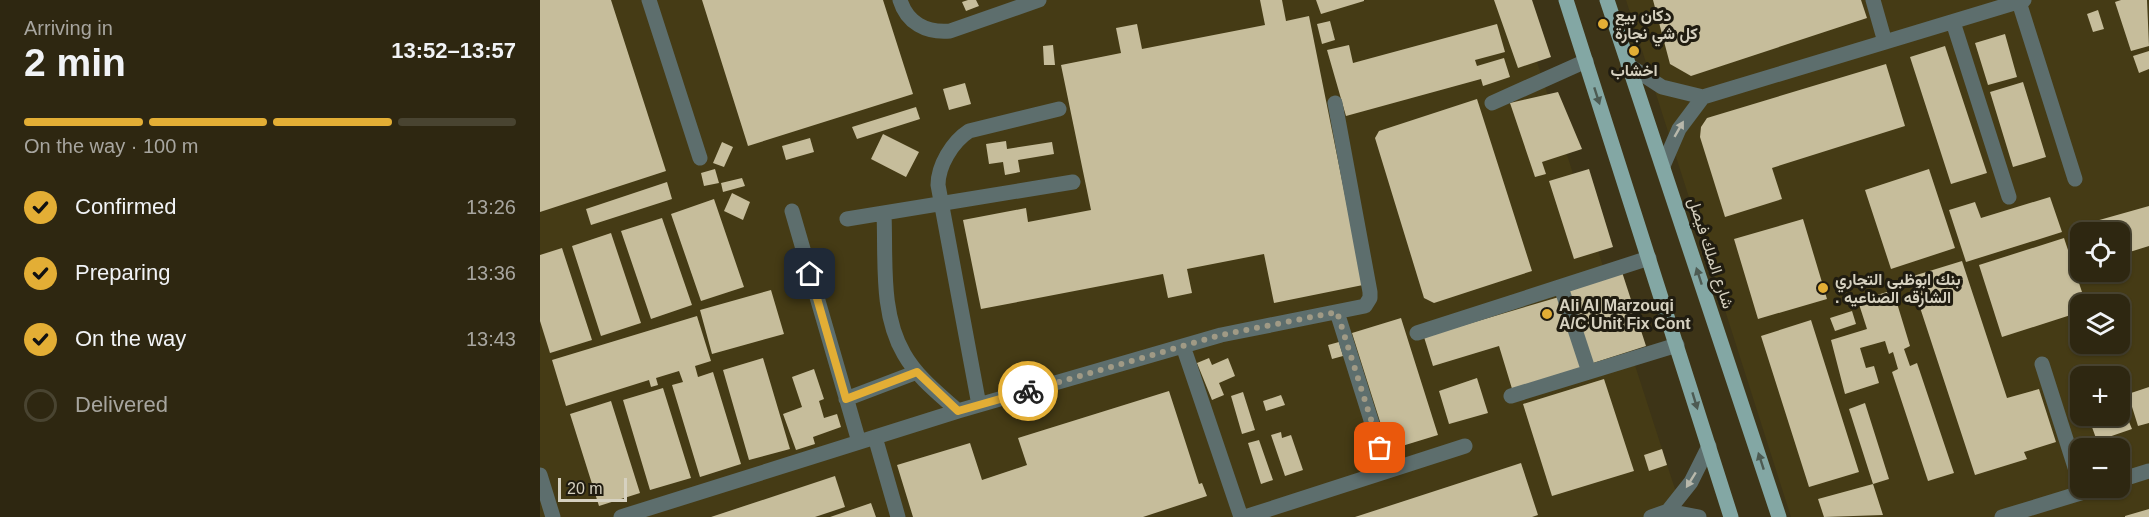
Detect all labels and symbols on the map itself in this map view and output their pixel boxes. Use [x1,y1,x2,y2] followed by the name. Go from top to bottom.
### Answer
[1615,7,1698,47] place label: دكان بيع كل شي نجارة
[1596,17,1610,31] marker: دكان بيع كل شي نجارة
[1627,44,1641,58] marker: اخشاب
[1610,62,1658,80] place label: اخشاب
[1592,87,1602,105] one-way arrow
[1674,121,1685,137] one-way arrow
[1682,195,1737,312] street label: شارع الملك فيصل
[784,248,835,299] pin
[1694,267,1704,285] one-way arrow
[1835,271,1961,308] place label: بنك ابوظبي التجاري . الشارقه الصناعيه
[1816,281,1830,295] marker: بنك ابوظبي التجاري . الشارقه الصناعيه
[1559,297,1691,332] place label: Ali Al Marzouqi A/C Unit Fix Cont
[1540,307,1554,321] marker: Ali Al Marzouqi A/C Unit Fix Cont
[998,361,1058,421] courier
[1691,392,1700,410] one-way arrow
[1354,422,1405,473] pin
[1755,452,1765,470] one-way arrow
[1686,472,1697,488] one-way arrow
[558,475,627,502] scale bar

